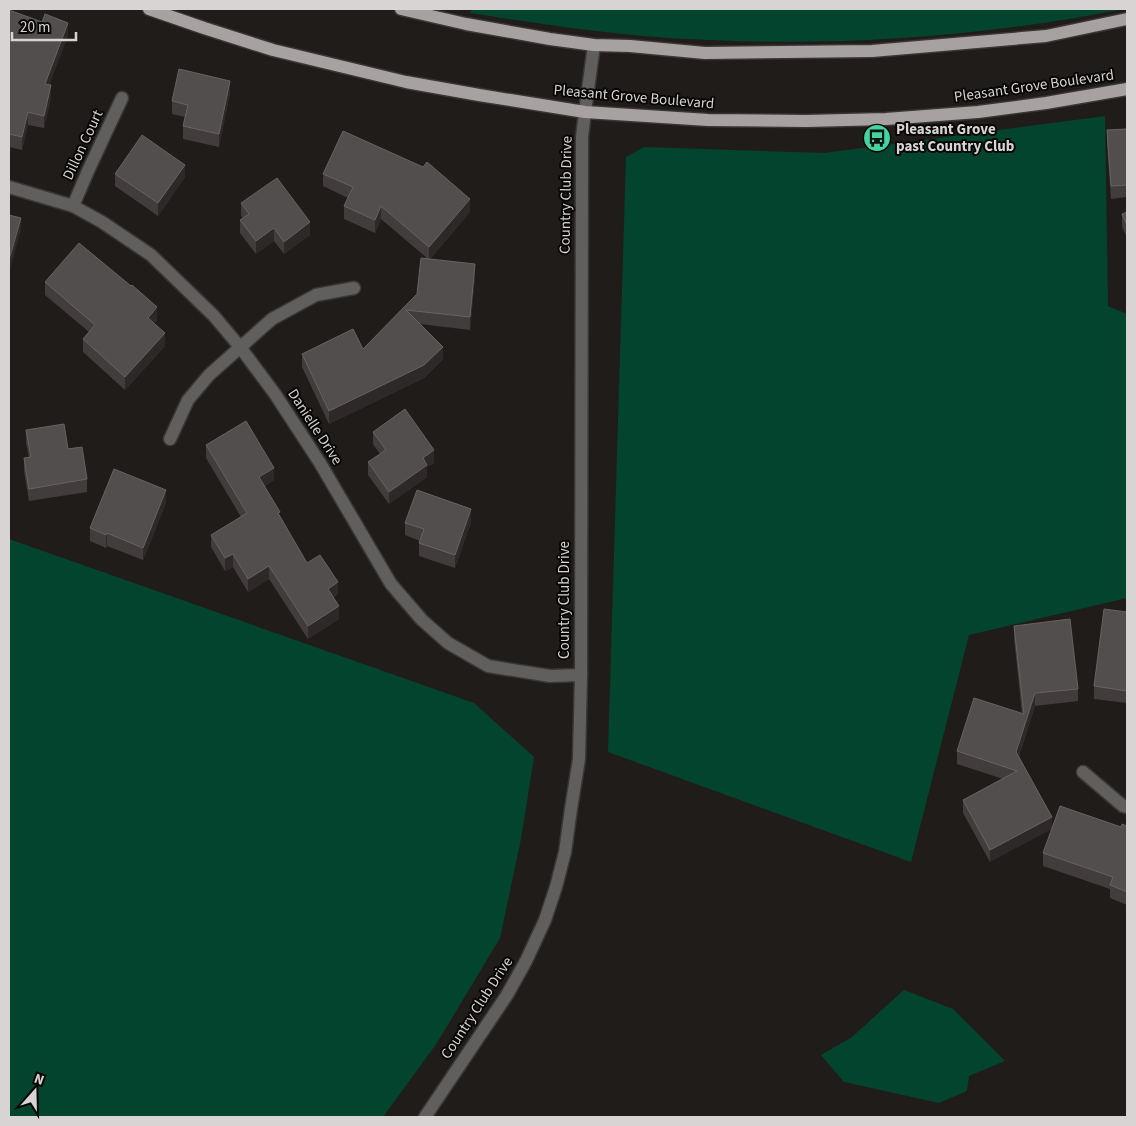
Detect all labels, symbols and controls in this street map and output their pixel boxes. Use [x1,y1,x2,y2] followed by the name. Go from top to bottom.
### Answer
[12,10,76,42] scale bar
[20,17,50,38] text: 20 m
[953,64,1115,108] street label: Pleasant Grove Boulevard
[553,80,715,114] street label: Pleasant Grove Boulevard
[58,107,108,183] street label: Dillon Court
[896,119,1015,157] place label: Pleasant Grove past Country Club
[862,123,892,153] bus stop icon: Pleasant Grove past Country Club
[554,136,578,254] street label: Country Club Drive
[283,385,347,469] street label: Danielle Drive
[554,541,575,659] street label: Country Club Drive
[436,953,518,1063] street label: Country Club Drive
[10,1066,60,1116] north arrow
[31,1069,47,1091] text: N

